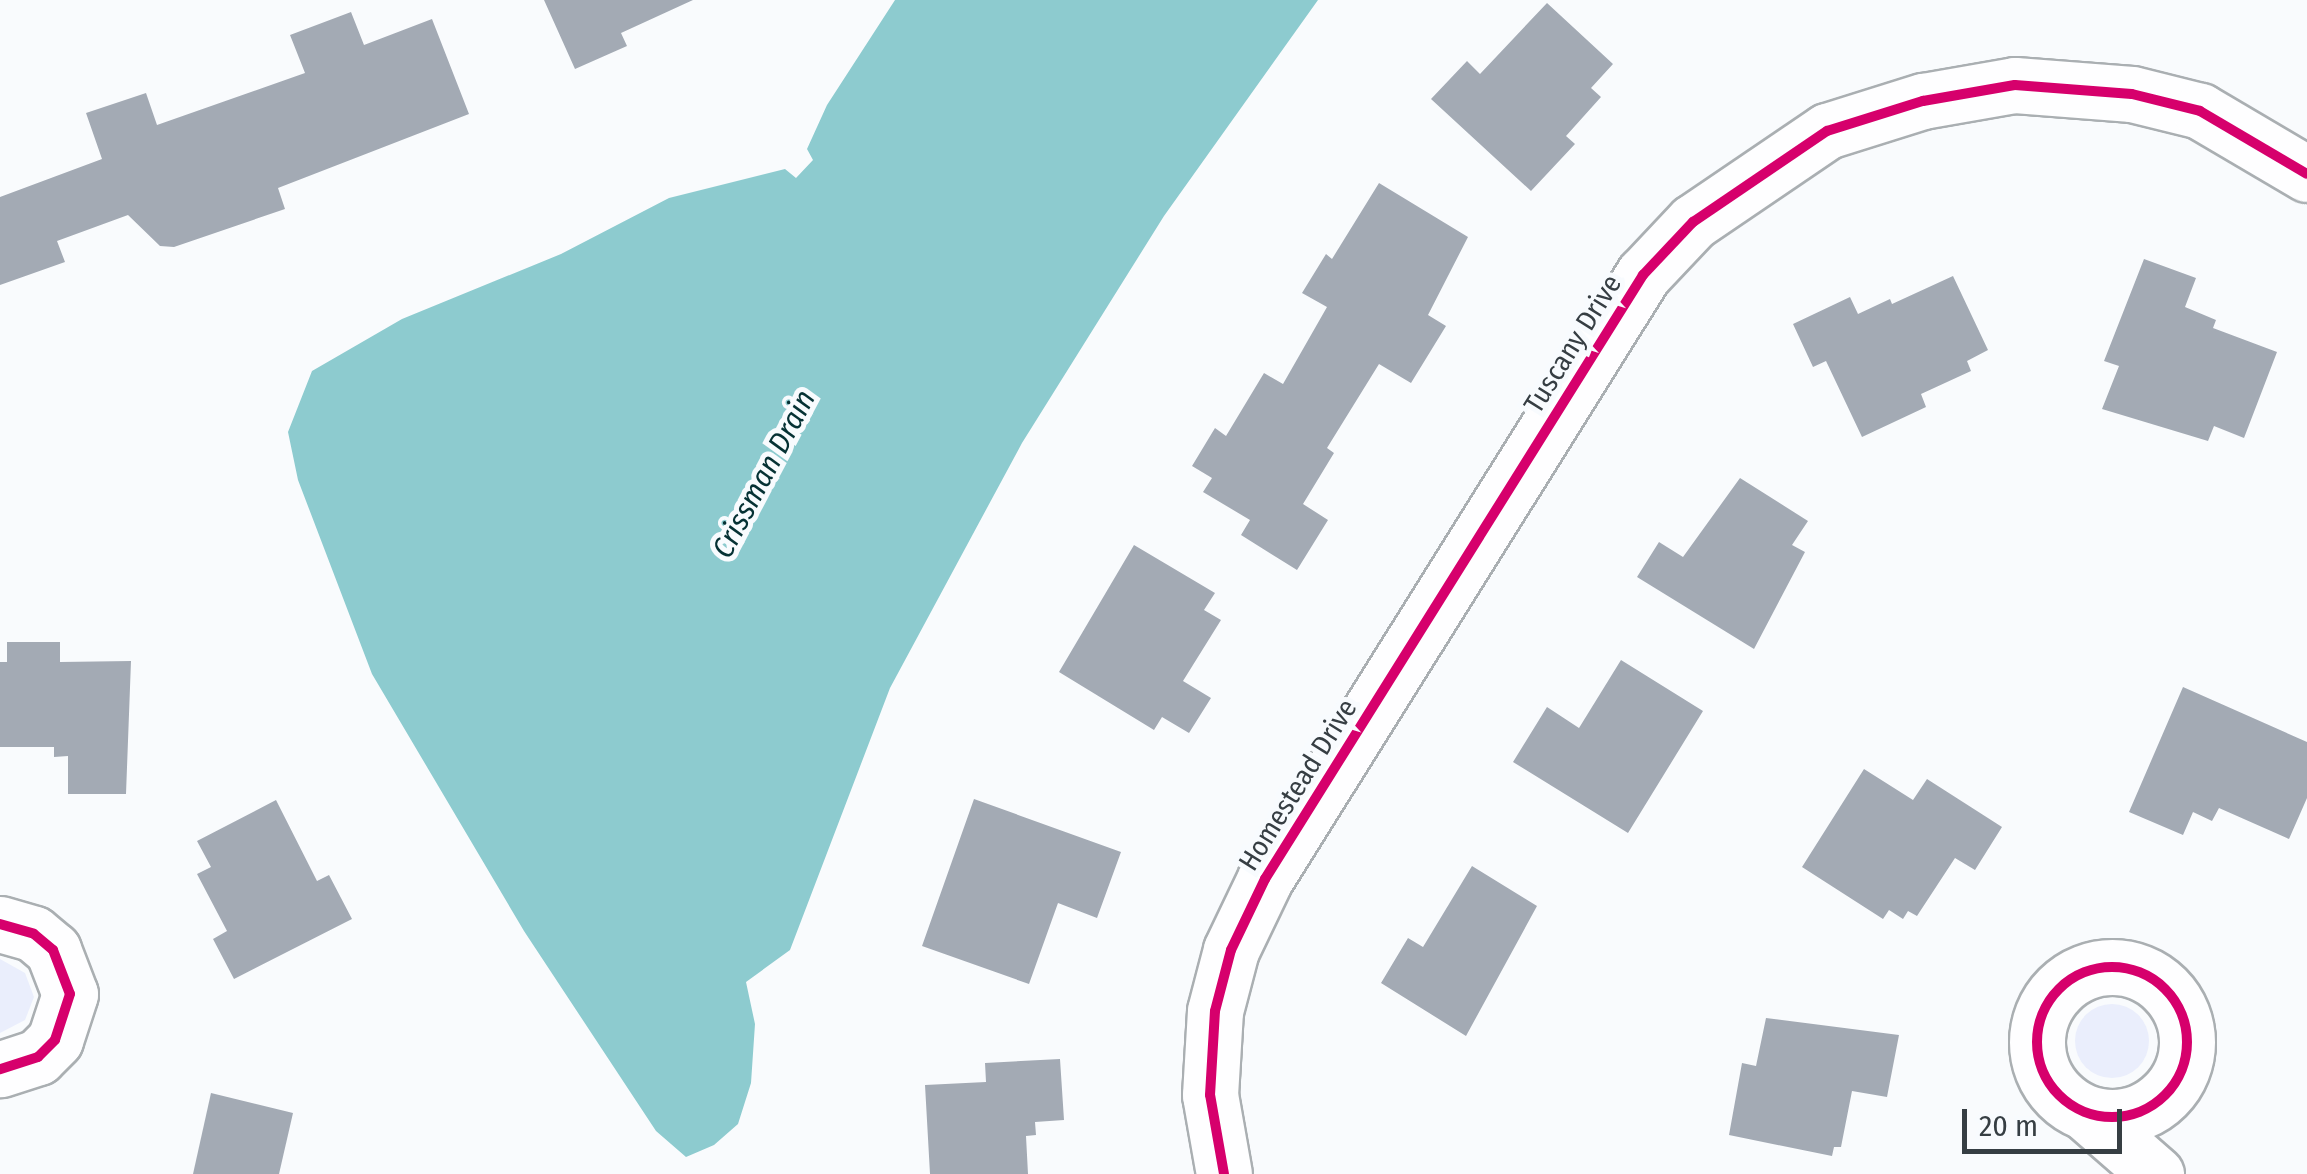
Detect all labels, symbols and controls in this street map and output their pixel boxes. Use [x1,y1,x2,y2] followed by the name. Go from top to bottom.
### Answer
[1517,269,1629,419] street label: Tuscany Drive
[705,384,823,564] water label: Crissman Drain
[1232,693,1364,877] street label: Homestead Drive
[1967,1089,2127,1151] scale bar
[1979,1108,2038,1144] text: 20 m

